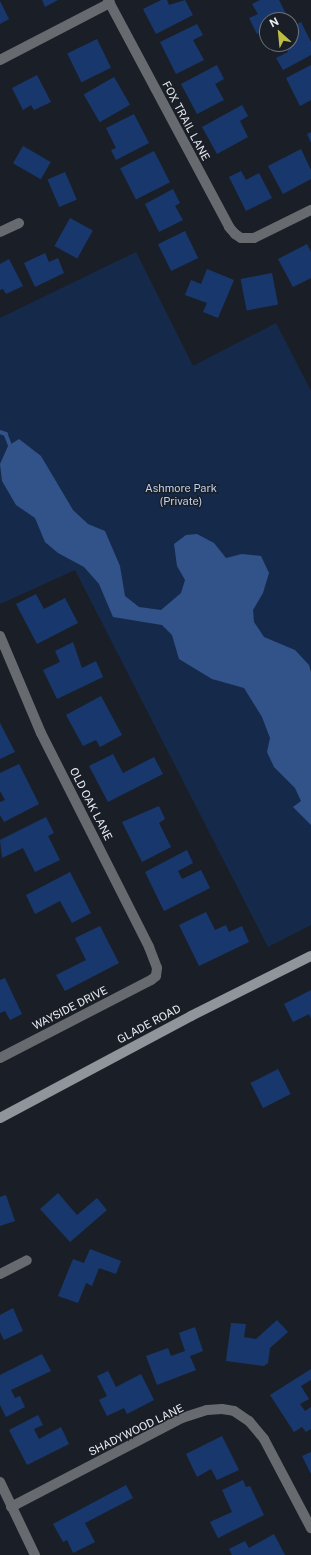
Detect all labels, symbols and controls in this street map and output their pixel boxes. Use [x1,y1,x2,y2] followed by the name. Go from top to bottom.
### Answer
[259,12,299,52] north arrow
[267,15,281,30] text: N
[159,79,213,163] street label: FOX TRAIL LANE
[145,482,217,508] park label: Ashmore Park (Private)
[67,765,115,843] street label: OLD OAK LANE
[30,983,110,1033] street label: WAYSIDE DRIVE
[115,1002,183,1046] street label: GLADE ROAD
[86,1401,186,1459] street label: SHADYWOOD LANE

